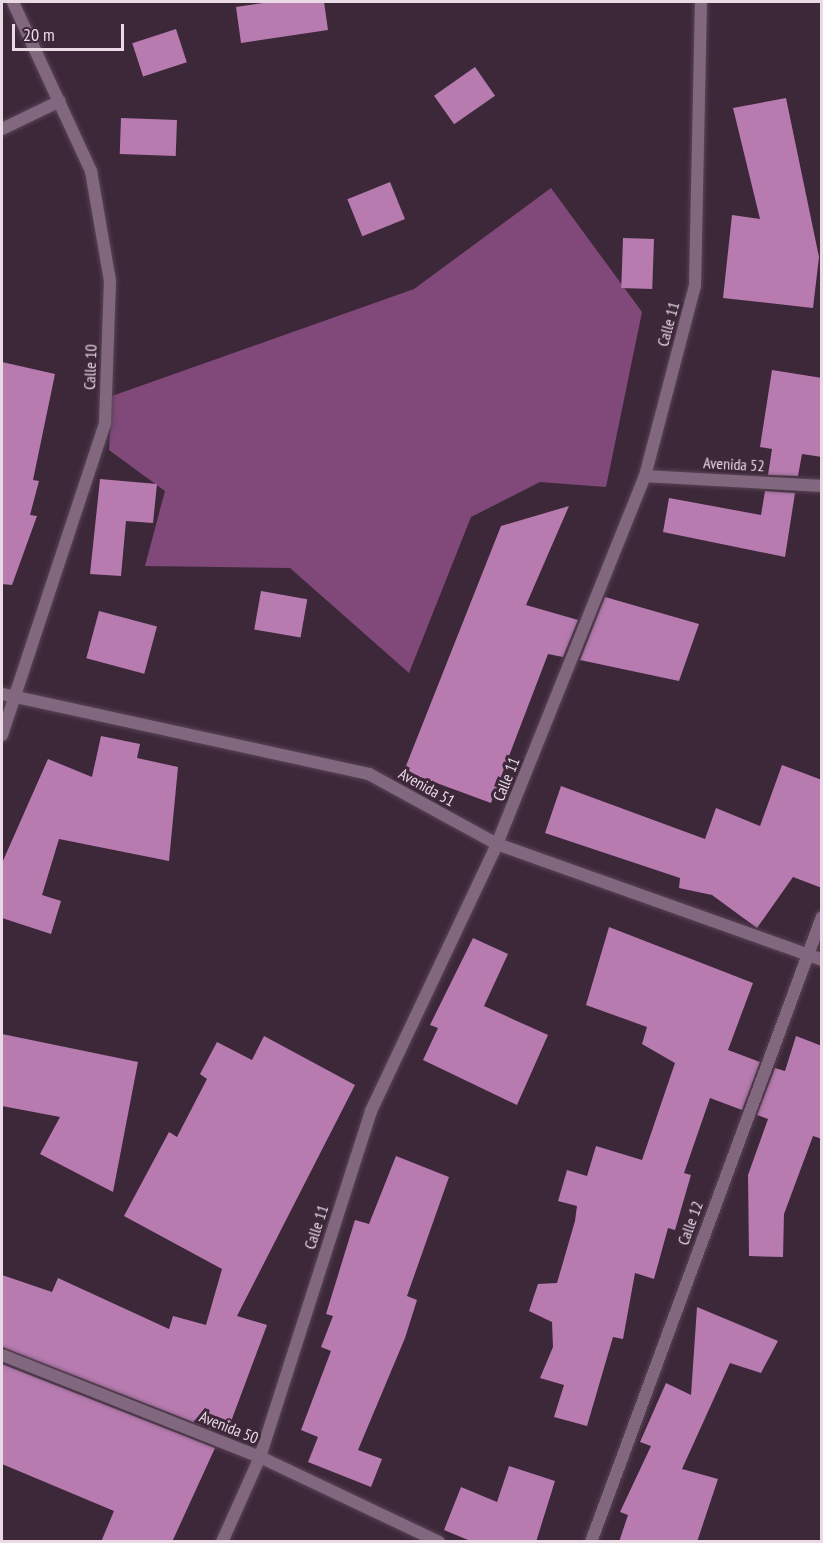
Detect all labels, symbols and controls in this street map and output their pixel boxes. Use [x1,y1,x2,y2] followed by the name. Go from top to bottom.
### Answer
[15,12,128,50] scale bar
[23,23,55,46] text: 20 m
[653,300,683,348] street label: Calle 11
[80,344,100,390] street label: Calle 10
[703,453,765,475] street label: Avenida 52
[489,754,523,804] street label: Calle 11
[395,764,459,810] street label: Avenida 51
[673,1198,707,1248] street label: Calle 12
[300,1202,332,1252] street label: Calle 11
[197,1407,261,1447] street label: Avenida 50

